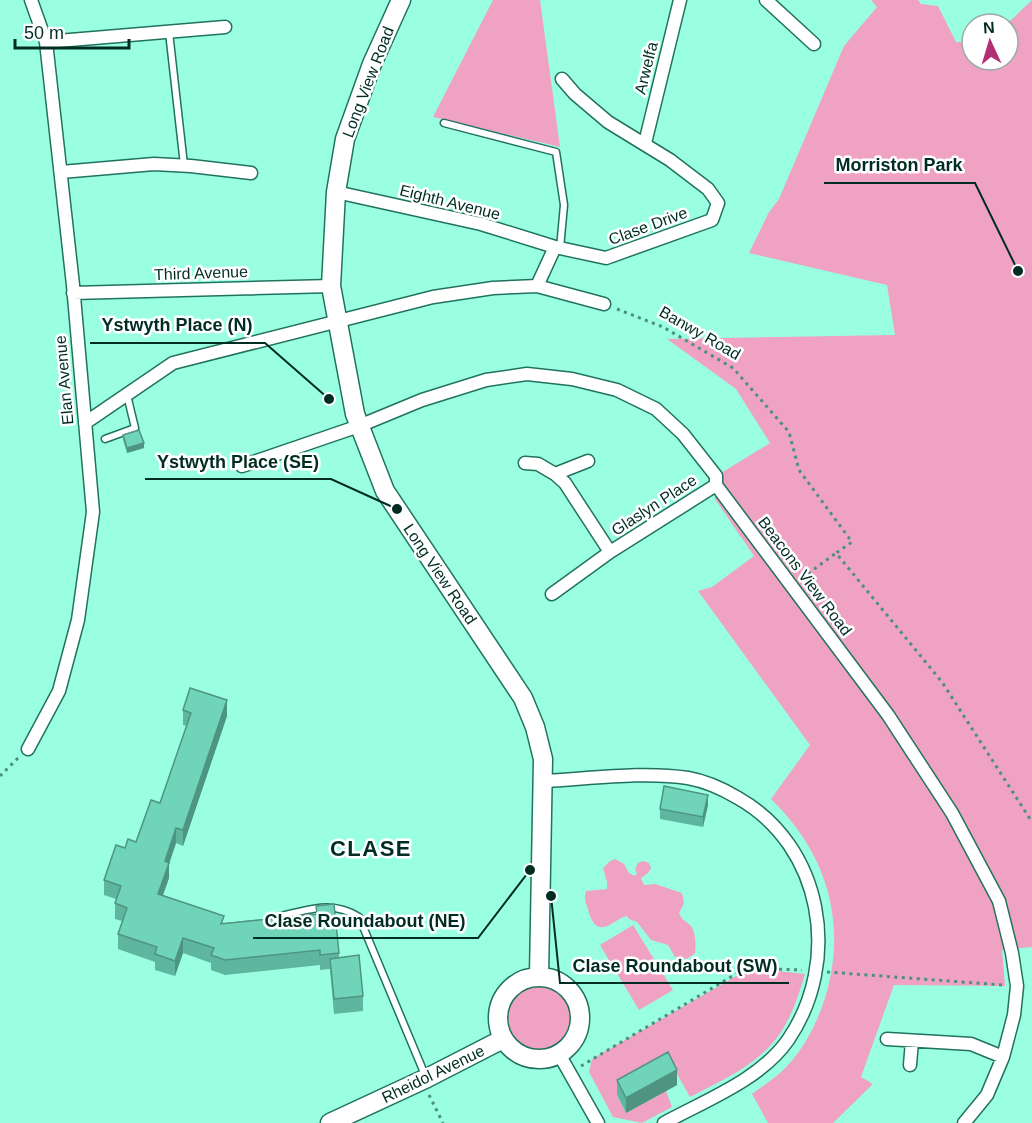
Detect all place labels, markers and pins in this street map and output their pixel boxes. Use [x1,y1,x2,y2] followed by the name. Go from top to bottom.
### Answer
[824,147,975,183] callout: Morriston Park
[90,307,265,343] callout: Ystwyth Place (N)
[145,443,331,479] callout: Ystwyth Place (SE)
[253,902,478,938] callout: Clase Roundabout (NE)
[560,947,789,983] callout: Clase Roundabout (SW)

